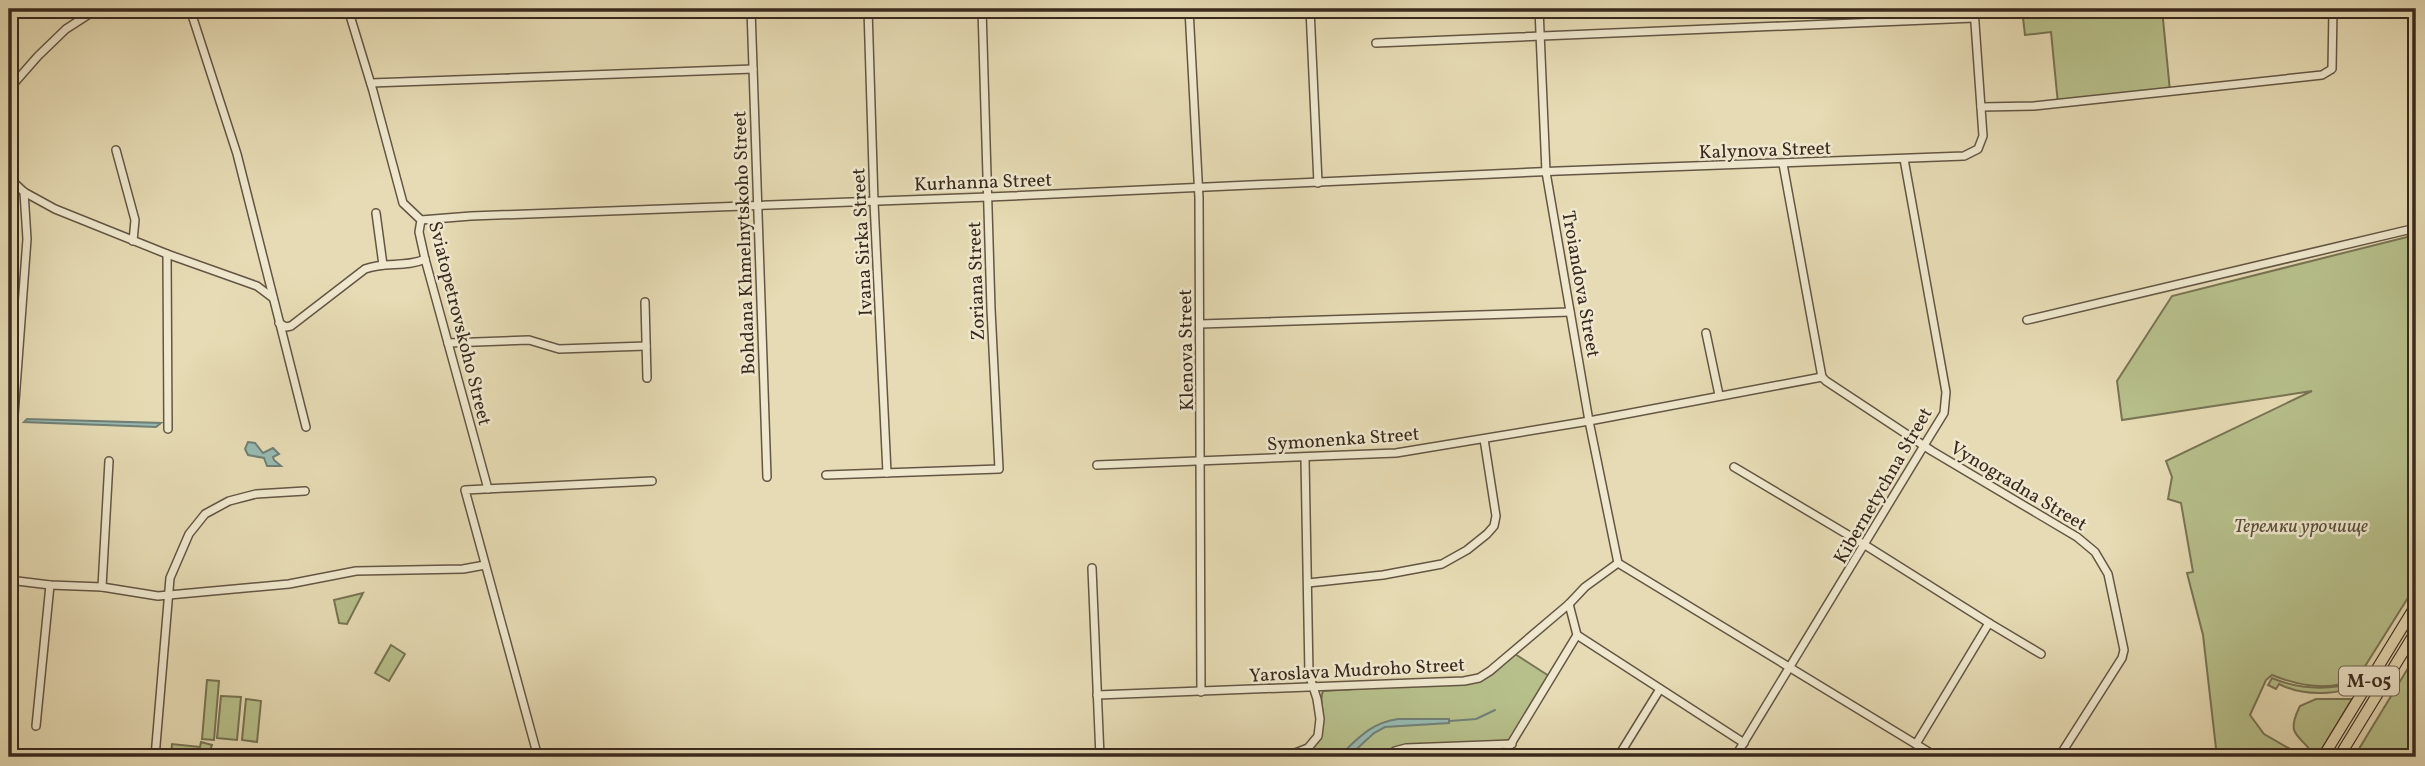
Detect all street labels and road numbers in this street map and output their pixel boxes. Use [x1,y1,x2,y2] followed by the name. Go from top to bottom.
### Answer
[727,110,763,375] street label: Bohdana Khmelnytskoho Street
[1698,136,1832,166] street label: Kalynova Street
[846,167,880,317] street label: Ivana Sirka Street
[914,168,1053,198] street label: Kurhanna Street
[1554,209,1606,360] street label: Troiandova Street
[421,219,497,429] street label: Sviatopetrovskoho Street
[962,220,992,341] street label: Zoriana Street
[1173,288,1201,411] street label: Klenova Street
[1828,403,1939,569] street label: Kibernetychna Street
[1266,422,1421,458] street label: Symonenka Street
[1945,435,2092,538] street label: Vynogradna Street
[1249,652,1466,690] street label: Yaroslava Mudroho Street
[2339,666,2399,696] road number: М-05

